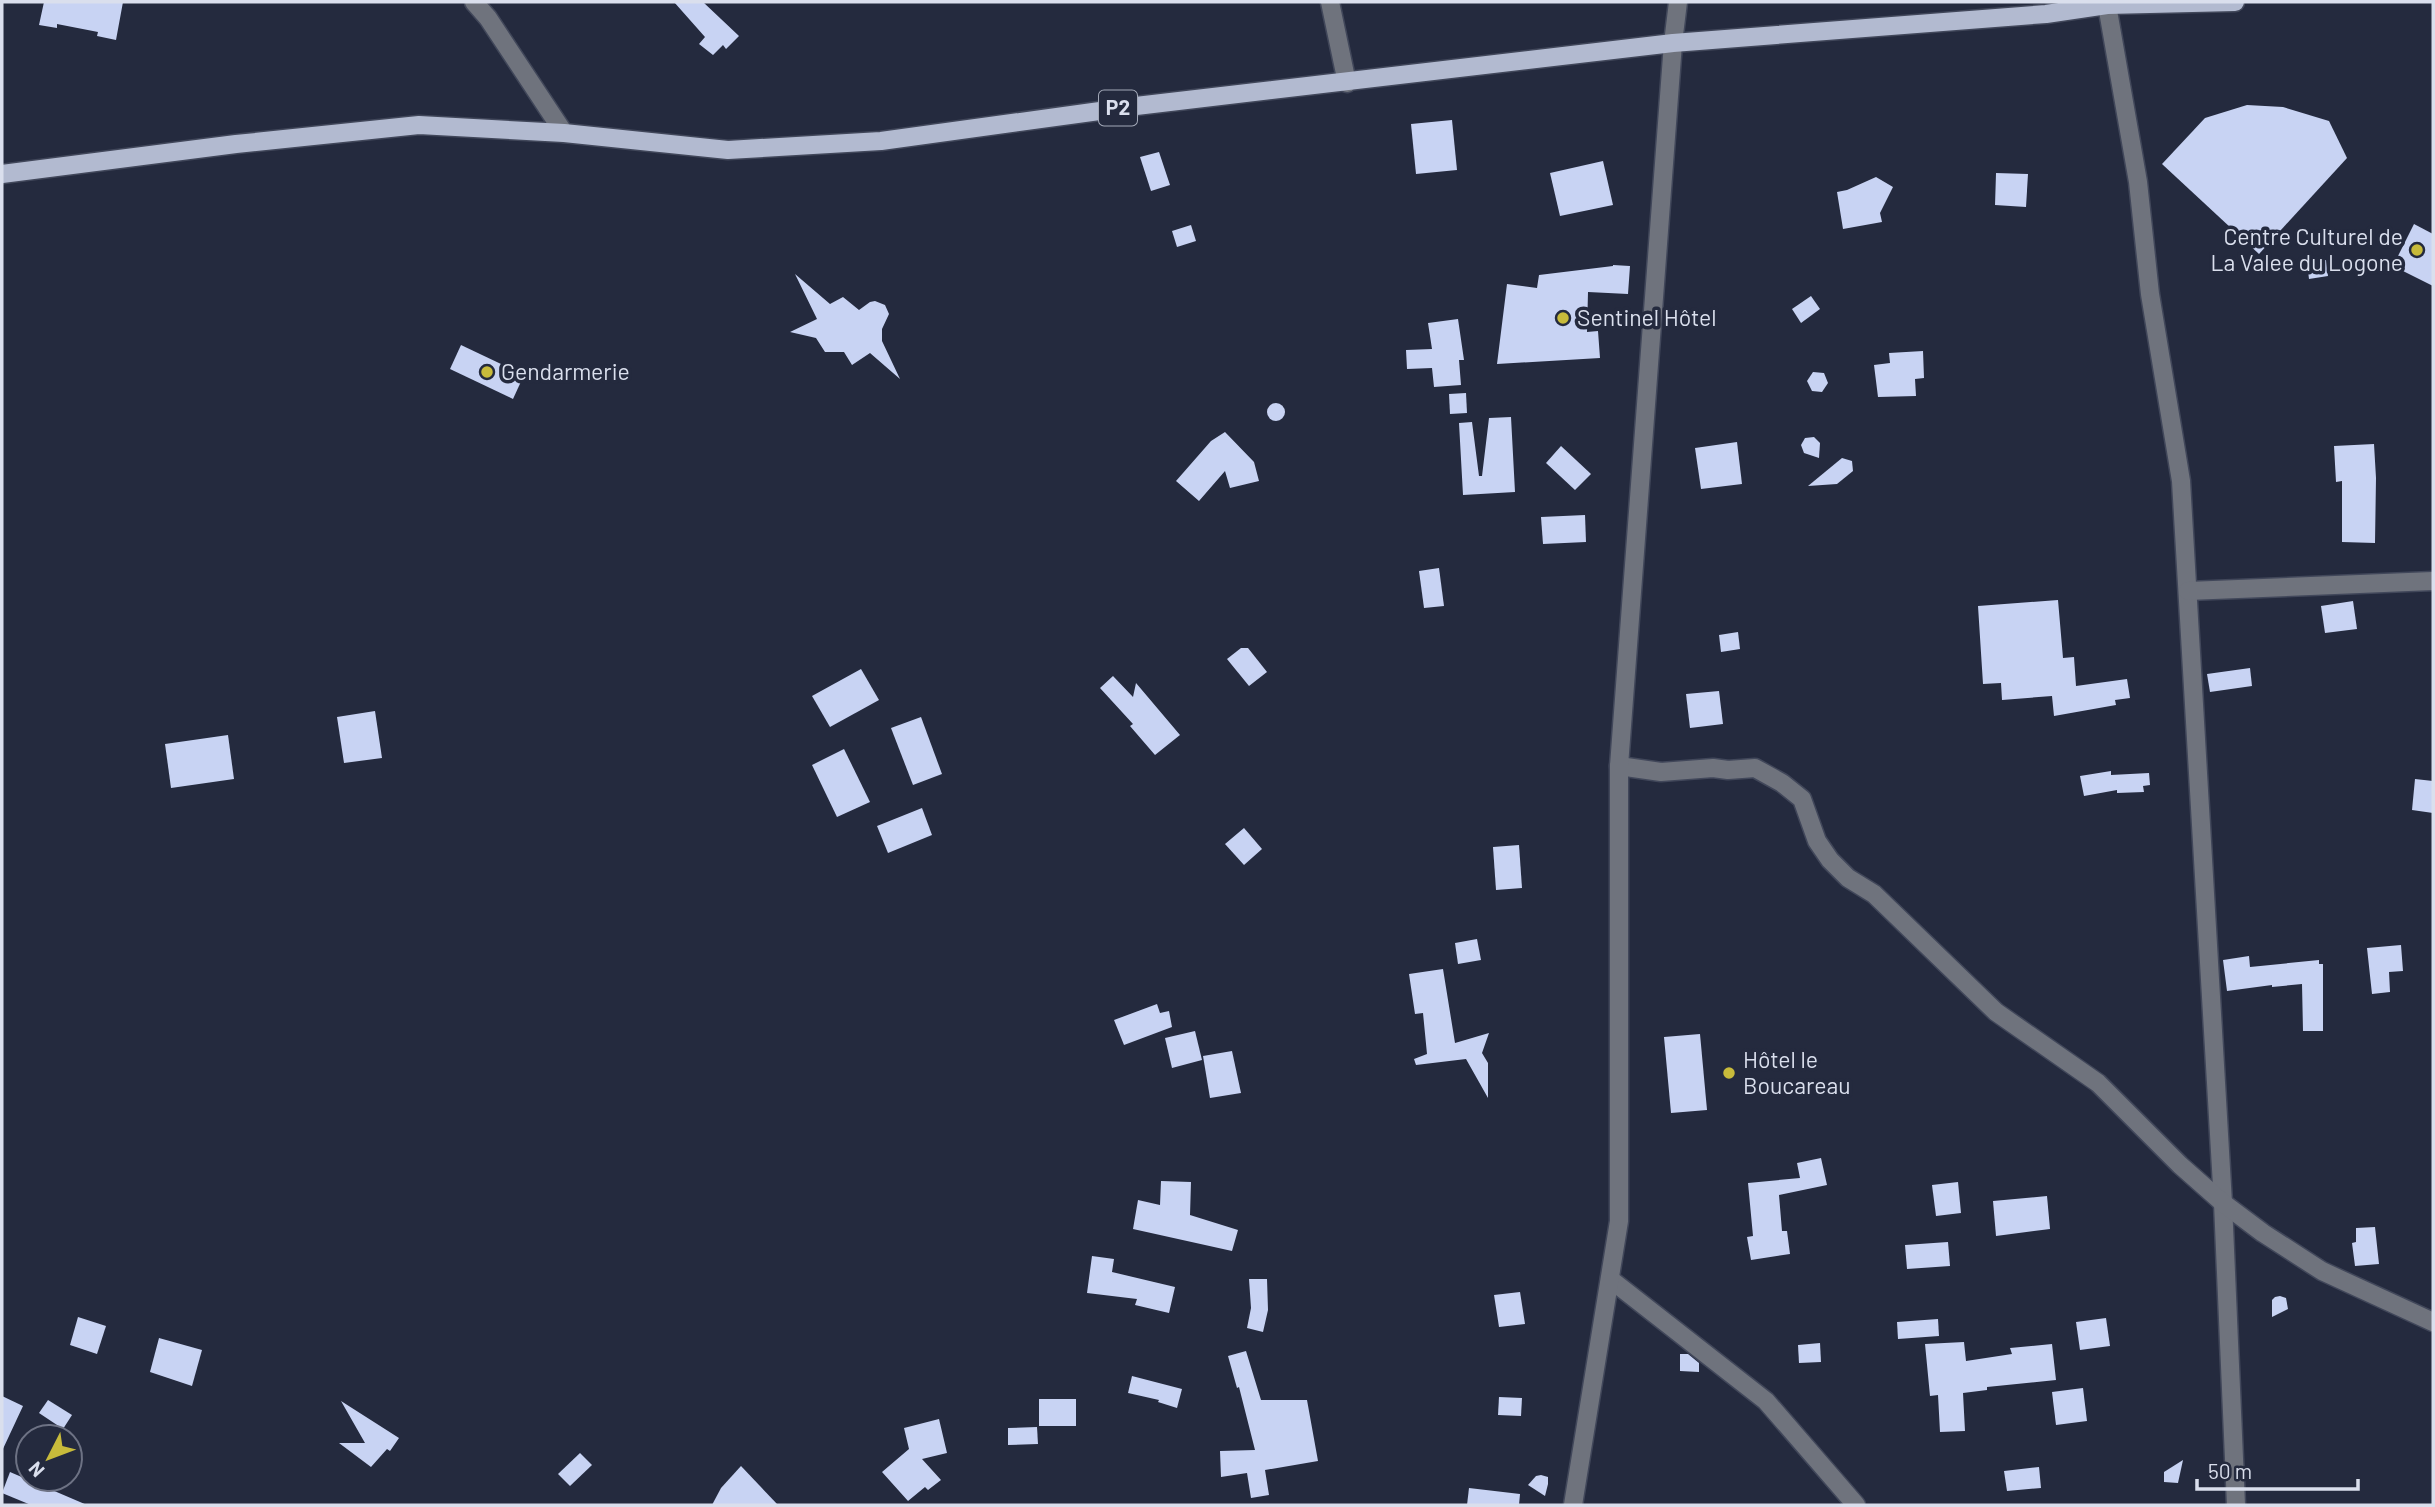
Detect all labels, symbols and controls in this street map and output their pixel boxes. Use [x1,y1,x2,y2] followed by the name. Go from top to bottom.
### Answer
[1099,90,1137,126] road number: P2
[2211,222,2403,276] place label: Centre Culturel de La Valee du Logone
[2409,242,2425,258] marker: Centre Culturel de La Valee du Logone
[1577,303,1717,331] place label: Sentinel Hôtel
[1555,310,1571,326] marker: Sentinel Hôtel
[501,357,630,385] place label: Gendarmerie
[479,364,495,380] marker: Gendarmerie
[1743,1045,1850,1099] place label: Hôtel le Boucareau
[1721,1065,1737,1081] marker: Hôtel le Boucareau
[14,1423,84,1493] north arrow
[2197,1448,2358,1492] scale bar
[23,1457,49,1482] text: N
[2208,1458,2252,1483] text: 50 m

